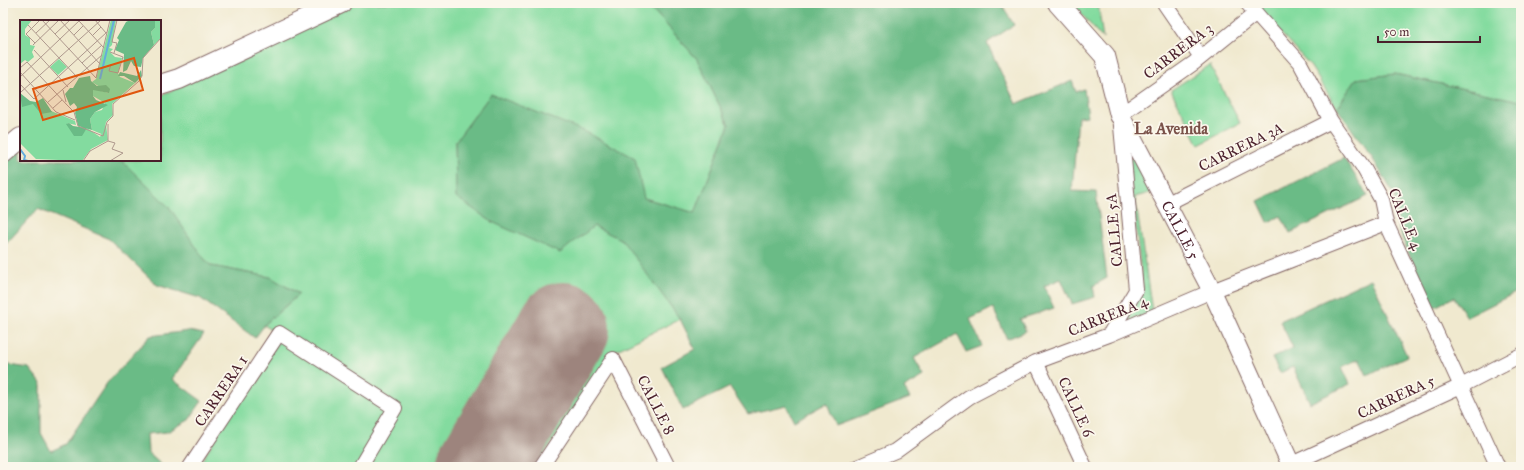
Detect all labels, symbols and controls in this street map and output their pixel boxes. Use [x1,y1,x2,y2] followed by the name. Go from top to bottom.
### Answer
[1378,18,1480,44] scale bar
[1140,19,1216,83] street label: CARRERA 3
[20,20,161,161] inset map
[1384,25,1409,39] text: 50 m
[1134,119,1209,138] district label: La Avenida
[1196,119,1286,175] street label: CARRERA 3A
[1385,186,1426,253] street label: CALLE 4
[1102,193,1126,267] street label: CALLE 5A
[1158,198,1203,263] street label: CALLE 5
[1065,292,1151,340] street label: CARRERA 4
[191,352,251,430] street label: CARRERA 1
[1355,371,1437,423] street label: CARRERA 5
[633,372,679,438] street label: CALLE 8
[1054,374,1098,441] street label: CALLE 6

